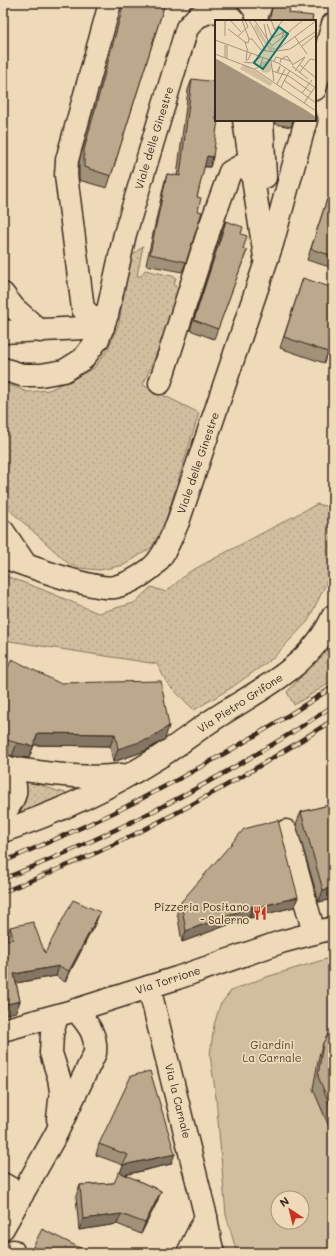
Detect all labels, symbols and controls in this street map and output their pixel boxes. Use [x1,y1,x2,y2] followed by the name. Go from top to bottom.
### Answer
[215,20,316,121] inset map
[131,84,176,191] street label: Viale delle Ginestre
[173,410,222,516] street label: Viale delle Ginestre
[194,669,285,736] street label: Via Pietro Grifone
[154,899,249,927] place label: Pizzeria Positano - Salerno
[252,905,268,921] restaurant icon: Pizzeria Positano - Salerno
[134,962,202,997] street label: Via Torrione
[243,1037,302,1065] park label: Giardini La Carnale
[162,1062,195,1140] street label: Via la Carnale
[270,1190,310,1230] north arrow
[276,1193,292,1210] text: N

